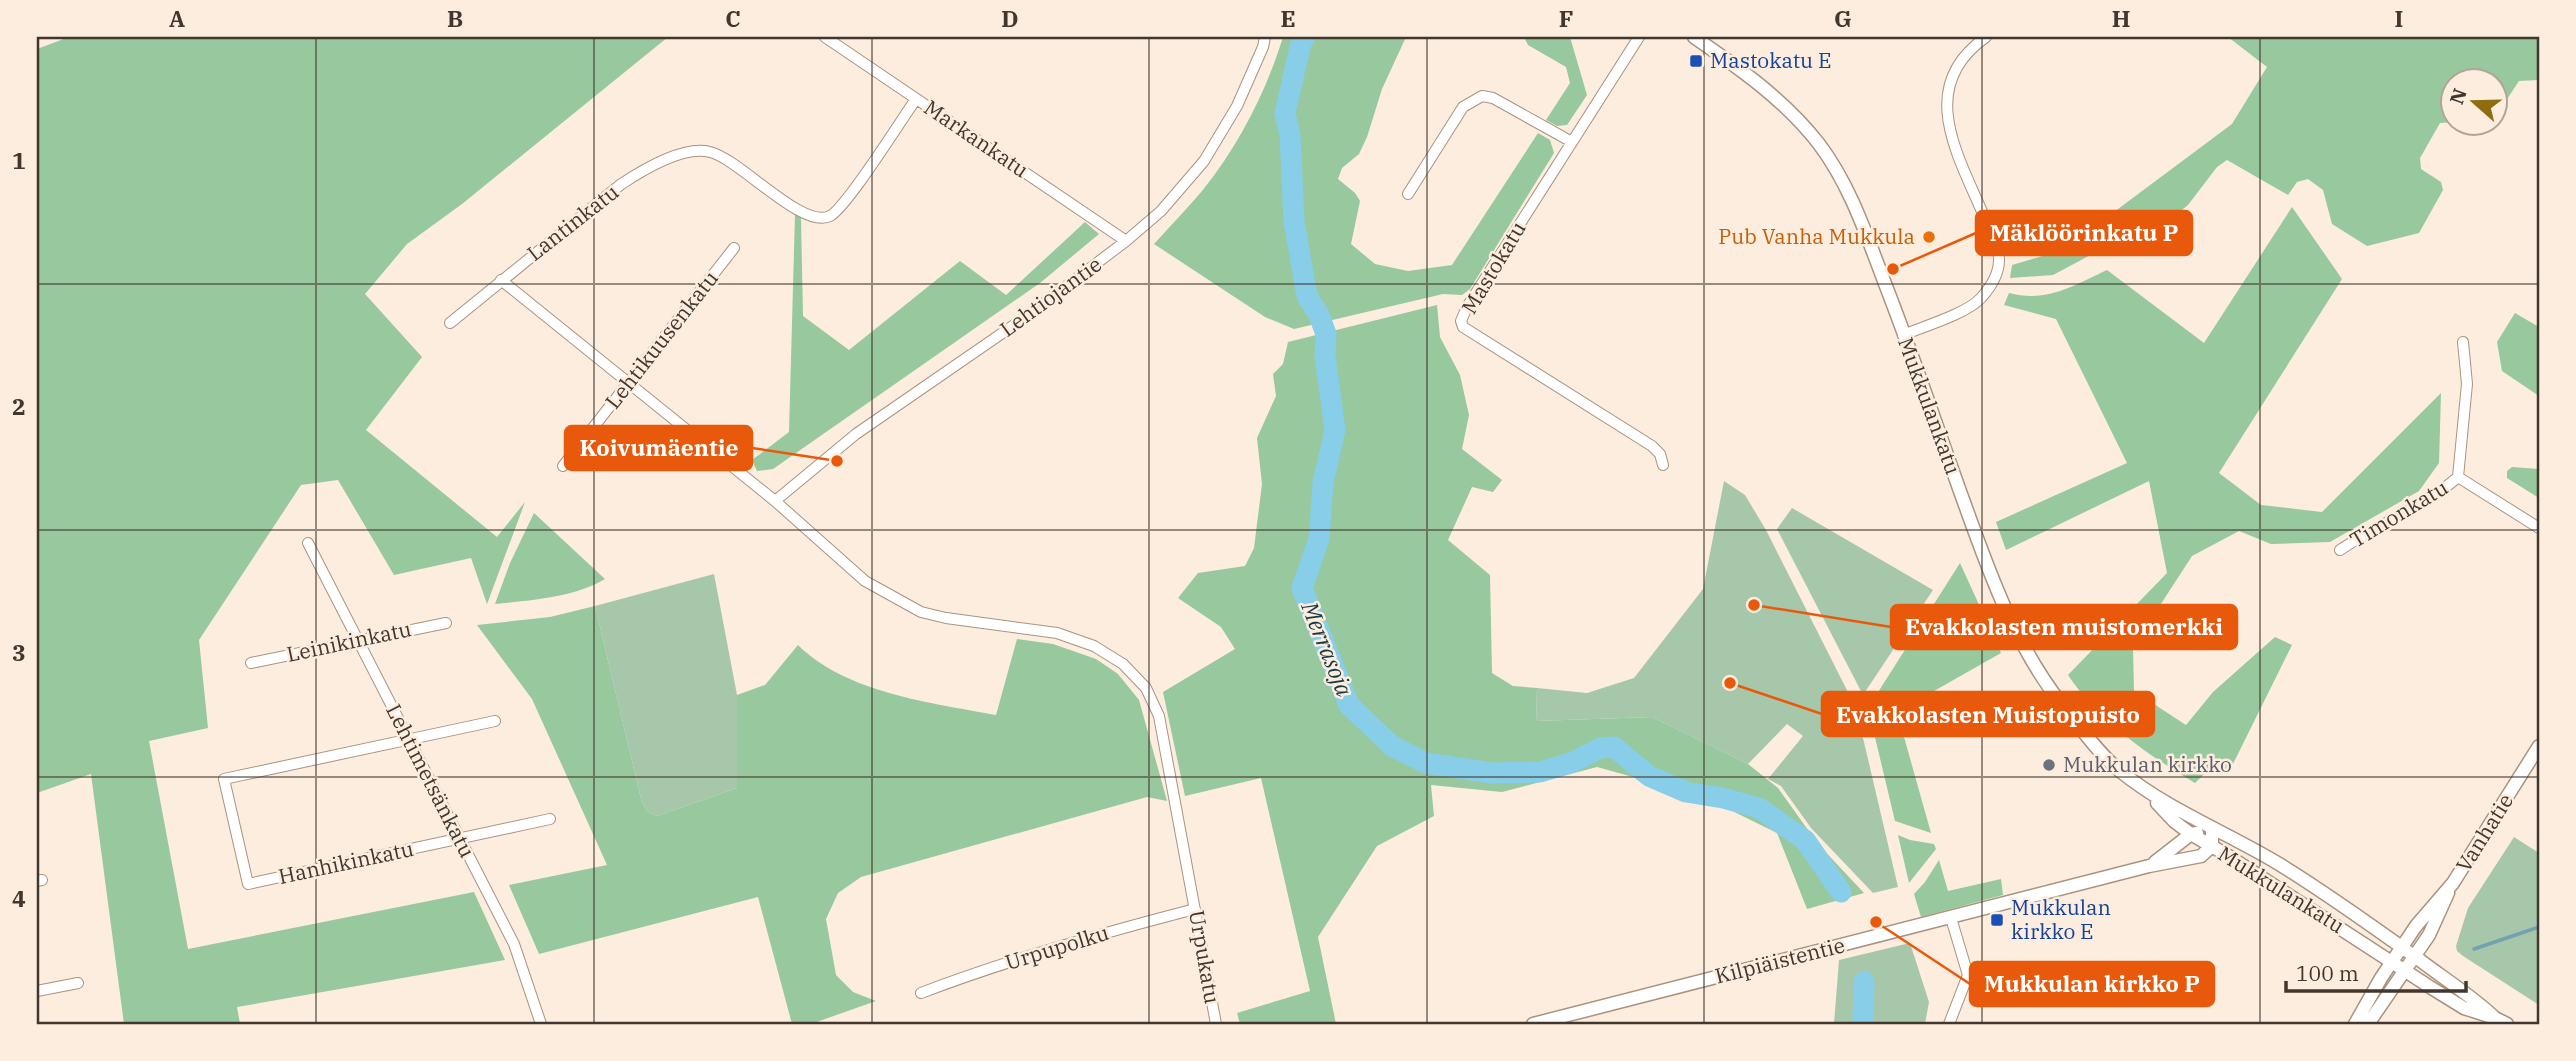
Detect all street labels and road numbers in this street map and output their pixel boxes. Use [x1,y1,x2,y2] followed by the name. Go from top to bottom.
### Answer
[919,93,1034,183] street label: Markankatu
[521,178,624,267] street label: Lantinkatu
[1455,216,1532,319] street label: Mastokatu
[994,250,1107,343] street label: Lehtiojantie
[599,265,724,414] street label: Lehtikuusenkatu
[1892,333,1968,478] street label: Mukkulankatu
[2344,473,2453,553] street label: Timonkatu
[284,614,414,668] street label: Leinikinkatu
[380,699,482,862] street label: Lehtimetsänkatu
[2449,788,2519,877] street label: Vanhatie
[276,834,416,890] street label: Hanhikinkatu
[2213,839,2350,939] street label: Mukkulankatu
[1183,908,1227,1006] street label: Urpukatu
[1002,918,1112,976] street label: Urpupolku
[1712,930,1848,990] street label: Kilpiäistentie

